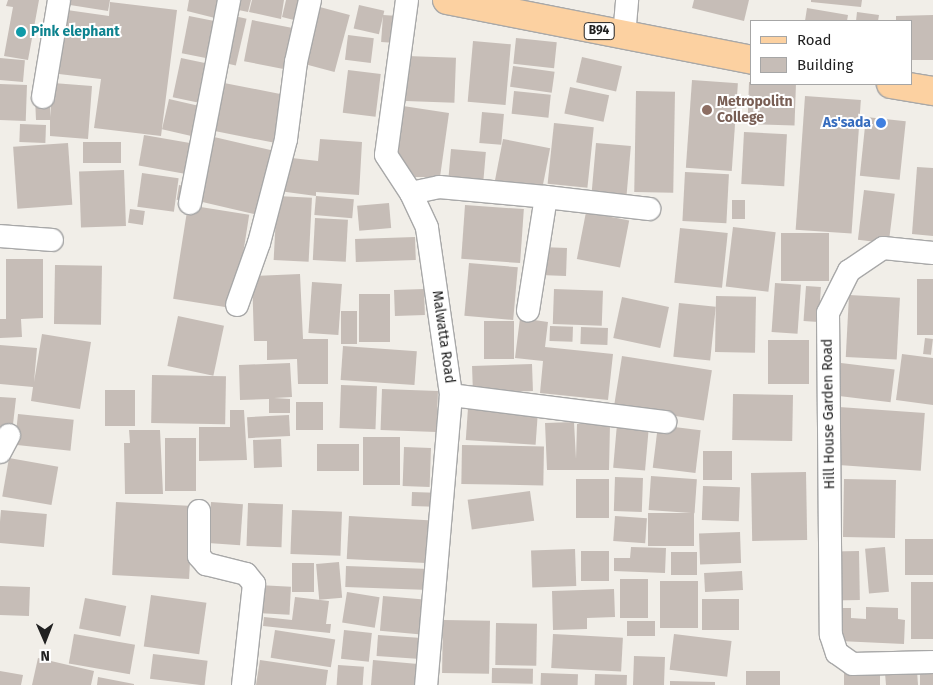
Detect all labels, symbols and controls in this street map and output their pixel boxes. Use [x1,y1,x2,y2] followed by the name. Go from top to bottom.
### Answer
[750,20,913,85] legend
[583,22,615,40] road number: B94
[31,24,120,40] place label: Pink elephant
[15,26,27,38] marker: Pink elephant
[797,31,832,49] text: Road
[797,56,853,74] text: Building
[717,94,793,126] place label: Metropolitn College
[701,104,713,116] marker: Metropolitn College
[823,115,871,131] place label: As'sada
[875,117,887,129] marker: As'sada
[428,289,458,385] street label: Malwatta Road
[819,338,839,490] street label: Hill House Garden Road
[20,615,70,665] north arrow
[40,647,50,664] text: N

